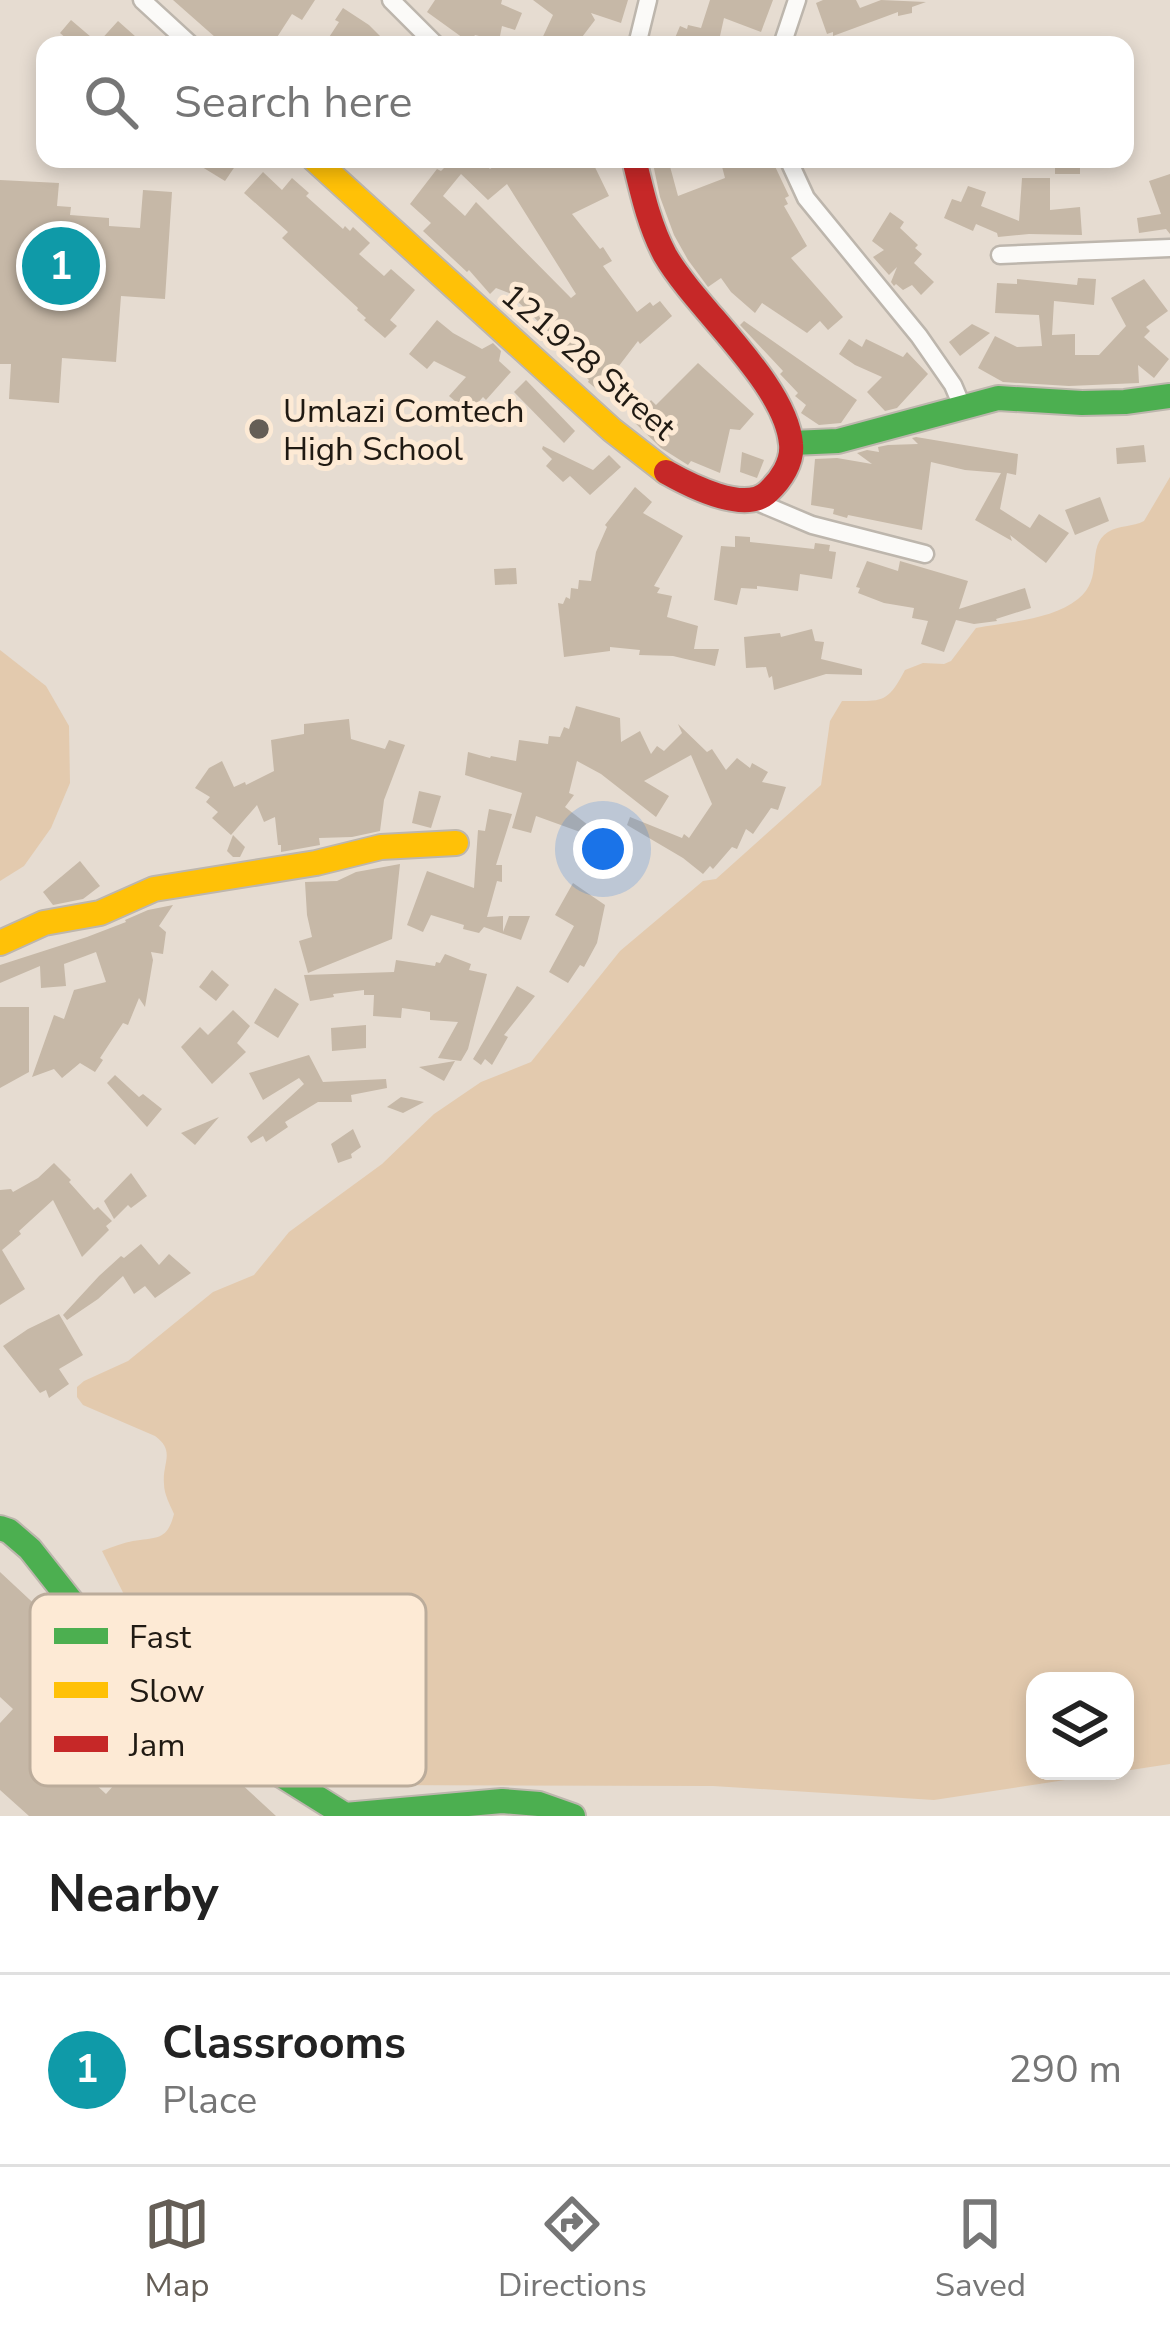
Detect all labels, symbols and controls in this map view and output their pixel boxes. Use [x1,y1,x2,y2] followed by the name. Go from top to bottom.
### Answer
[36,36,1134,168] search box
[78,69,144,135] icon: search
[174,72,413,133] text: Search here
[22,221,100,311] pin: 1
[491,274,685,451] street label: 121928 Street
[283,389,525,472] place label: Umlazi Comtech High School
[246,416,272,442] marker: Umlazi Comtech High School
[573,819,633,879] your location
[30,1594,426,1786] legend
[129,1615,192,1660] text: Fast
[129,1669,205,1714] text: Slow
[1026,1672,1134,1780] map controls
[1026,1672,1134,1780] button: layers
[128,1723,185,1768] text: Jam
[48,1859,219,1929] text: Nearby
[162,2013,406,2074] text: Classrooms
[75,2043,99,2096] text: 1
[1008,2043,1122,2096] text: 290 m
[162,2074,257,2127] text: Place
[144,2191,210,2308] tab: Map
[498,2191,647,2308] tab: Directions
[935,2191,1026,2308] tab: Saved

